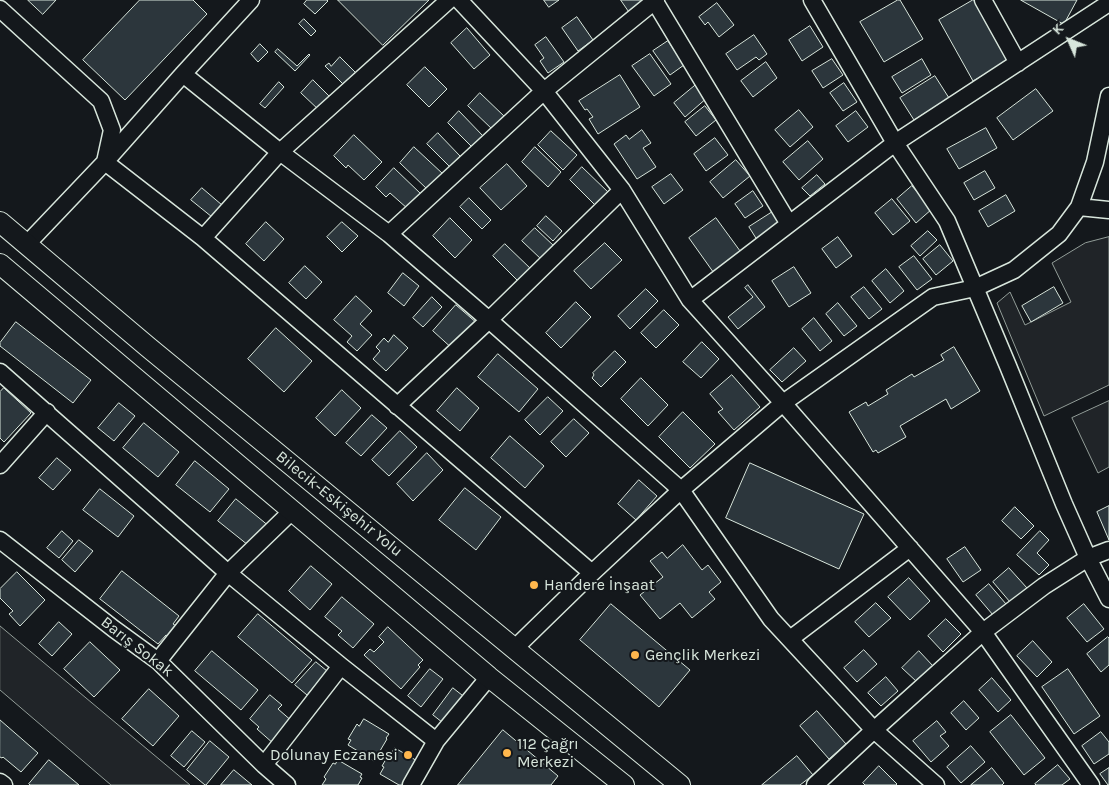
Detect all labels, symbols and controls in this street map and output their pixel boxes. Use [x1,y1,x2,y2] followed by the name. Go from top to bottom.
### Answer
[1044,15,1094,65] north arrow
[1049,20,1067,38] text: K
[272,447,406,561] street label: Bilecik-Eskişehir Yolu
[544,575,655,595] place label: Handere İnşaat
[528,579,540,591] marker: Handere İnşaat
[97,613,177,681] street label: Barış Sokak
[645,645,761,665] place label: Gençlik Merkezi
[629,649,641,661] marker: Gençlik Merkezi
[517,734,579,772] place label: 112 Çağrı Merkezi
[270,745,398,765] place label: Dolunay Eczanesi
[501,747,513,759] marker: 112 Çağrı Merkezi
[402,749,414,761] marker: Dolunay Eczanesi

